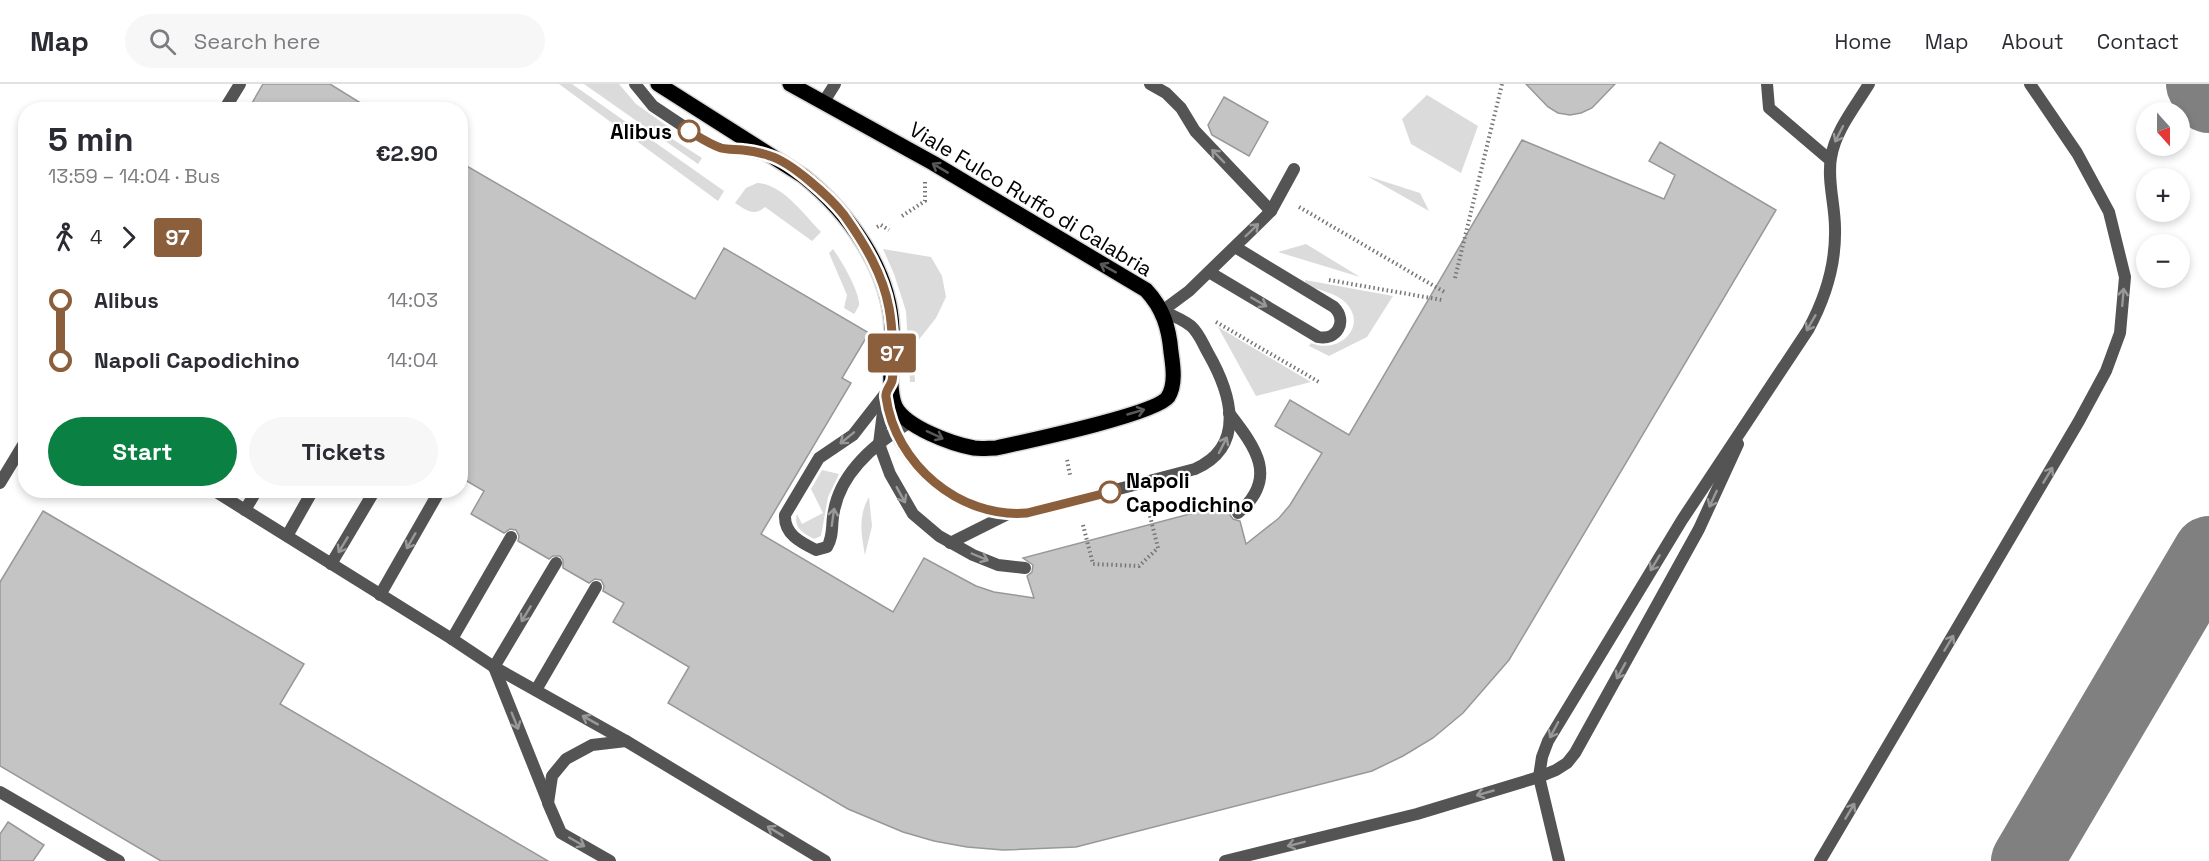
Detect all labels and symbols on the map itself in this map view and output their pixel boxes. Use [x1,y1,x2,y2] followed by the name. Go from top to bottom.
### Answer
[2136,102,2190,156] north arrow
[904,116,1158,282] street label: Viale Fulco Ruffo di Calabria
[610,118,672,145] place label: Alibus
[678,120,700,142] marker: Alibus
[1833,125,1844,143] one-way arrow
[1211,148,1226,163] one-way arrow
[932,162,949,174] one-way arrow
[1245,223,1260,238] one-way arrow
[1099,262,1117,273] one-way arrow
[2118,288,2129,308] one-way arrow
[1250,296,1267,308] one-way arrow
[1805,314,1817,331] one-way arrow
[865,334,919,372] line badge: 97
[1126,406,1145,418] one-way arrow
[926,429,944,441] one-way arrow
[840,432,856,445] one-way arrow
[1217,436,1229,454] one-way arrow
[1126,467,1254,518] place label: Napoli Capodichino
[2042,467,2054,484] one-way arrow
[1099,481,1121,503] marker: Napoli Capodichino
[896,485,907,503] one-way arrow
[1707,490,1719,508] one-way arrow
[828,507,839,527] one-way arrow
[405,532,417,549] one-way arrow
[336,536,348,553] one-way arrow
[970,552,988,563] one-way arrow
[1649,554,1661,571] one-way arrow
[519,605,531,622] one-way arrow
[1943,635,1955,652] one-way arrow
[1614,662,1626,679] one-way arrow
[511,712,522,730] one-way arrow
[581,714,599,725] one-way arrow
[1548,720,1559,738] one-way arrow
[1475,788,1494,799] one-way arrow
[1844,803,1856,820] one-way arrow
[767,824,784,836] one-way arrow
[568,836,585,848] one-way arrow
[1287,838,1306,850] one-way arrow

